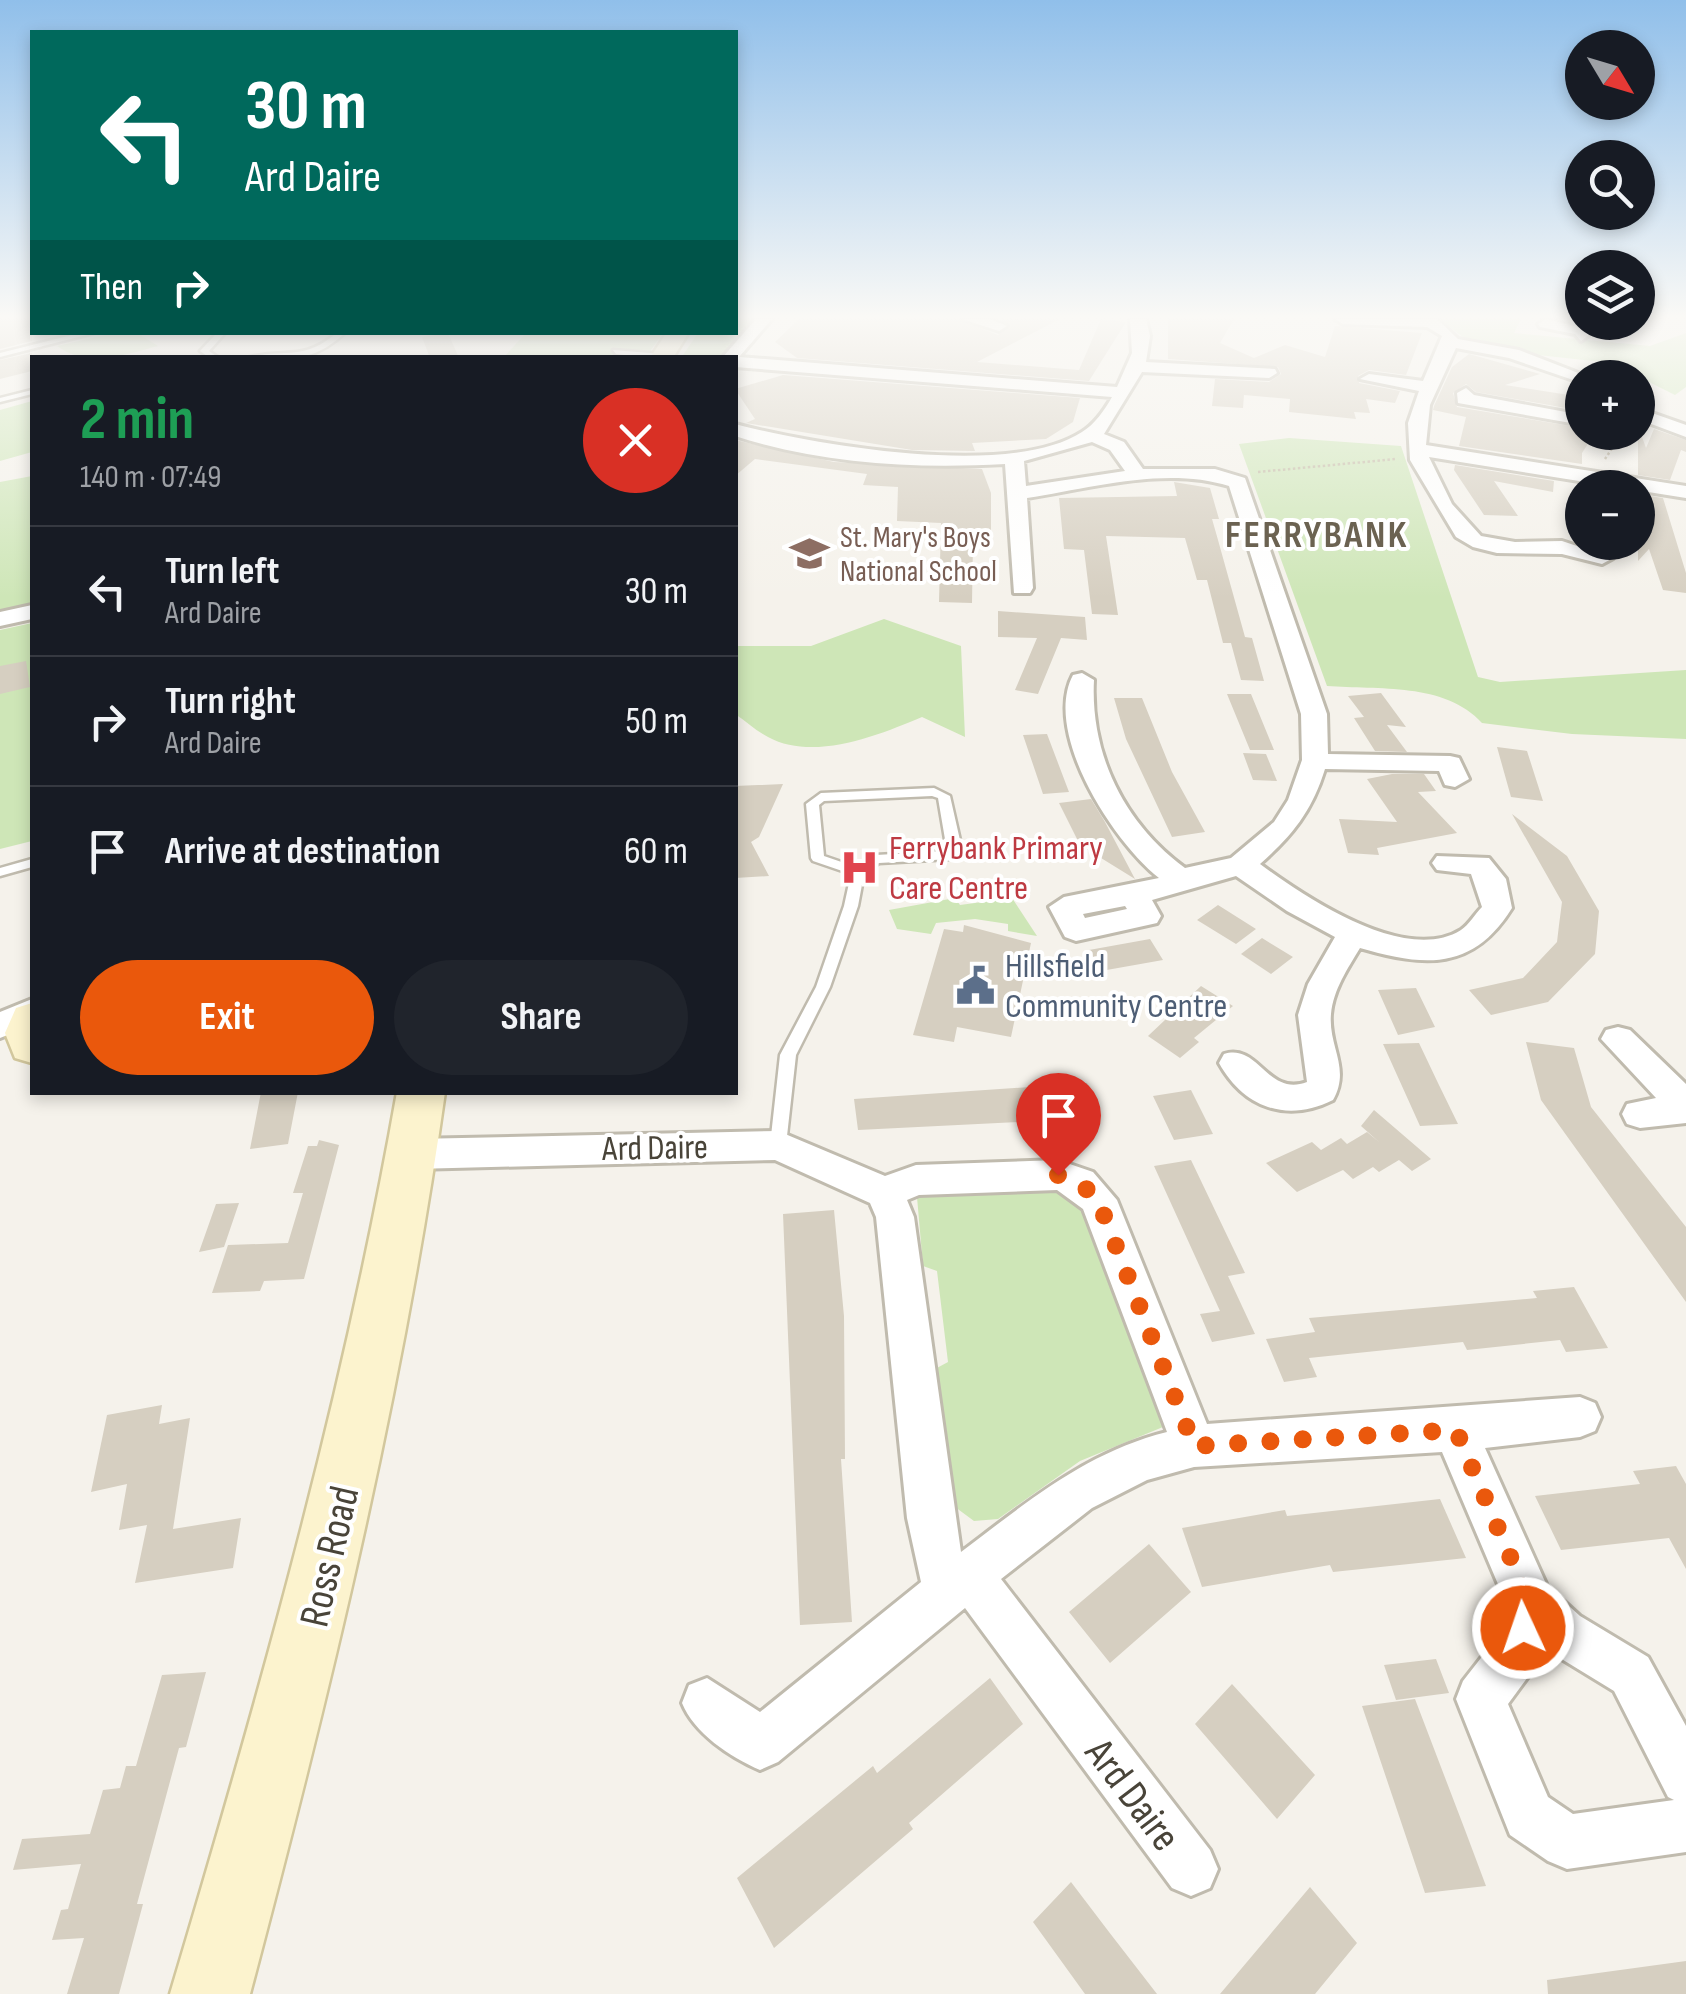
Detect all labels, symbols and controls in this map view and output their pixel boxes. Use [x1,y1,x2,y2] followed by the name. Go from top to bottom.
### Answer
[1565,30,1655,120] north arrow
[1565,30,1655,560] map controls
[245,65,367,149] text: 30 m
[80,70,210,200] icon: left
[1565,140,1655,230] button: search
[245,150,381,205] text: Ard Daire
[1565,250,1655,340] button: layers
[163,260,218,315] icon: right
[80,265,143,310] text: Then
[1565,360,1655,450] button: +
[80,384,194,456] text: 2 min
[583,388,688,493] button: close
[80,458,221,497] text: 140 m · 07:49
[1565,470,1655,560] button: −
[1225,513,1409,558] district label: FERRYBANK
[840,520,997,590] place label: St. Mary's Boys National School
[789,533,831,575] school or university icon: St. Mary's Boys National School
[165,549,279,594] text: Turn left
[80,564,135,619] icon: left
[625,569,688,614] text: 30 m
[165,594,262,633] text: Ard Daire
[165,679,296,724] text: Turn right
[80,694,135,749] icon: right
[625,699,688,744] text: 50 m
[165,724,262,763] text: Ard Daire
[80,824,135,879] icon: arrive
[889,827,1103,910] place label: Ferrybank Primary Care Centre
[165,829,440,874] text: Arrive at destination
[624,829,688,874] text: 60 m
[838,846,880,888] hospital icon: Ferrybank Primary Care Centre
[1005,945,1227,1028] place label: Hillsfield Community Centre
[80,960,374,1075] button: Exit
[394,960,688,1075] button: Share
[954,964,996,1006] public building icon: Hillsfield Community Centre
[1016,1073,1101,1176] pin
[1031,1088,1086,1143] icon: arrive
[601,1126,708,1171] street label: Ard Daire
[290,1481,371,1632] street label: Ross Road
[1471,1576,1575,1680] position arrow
[1073,1729,1191,1862] street label: Ard Daire

